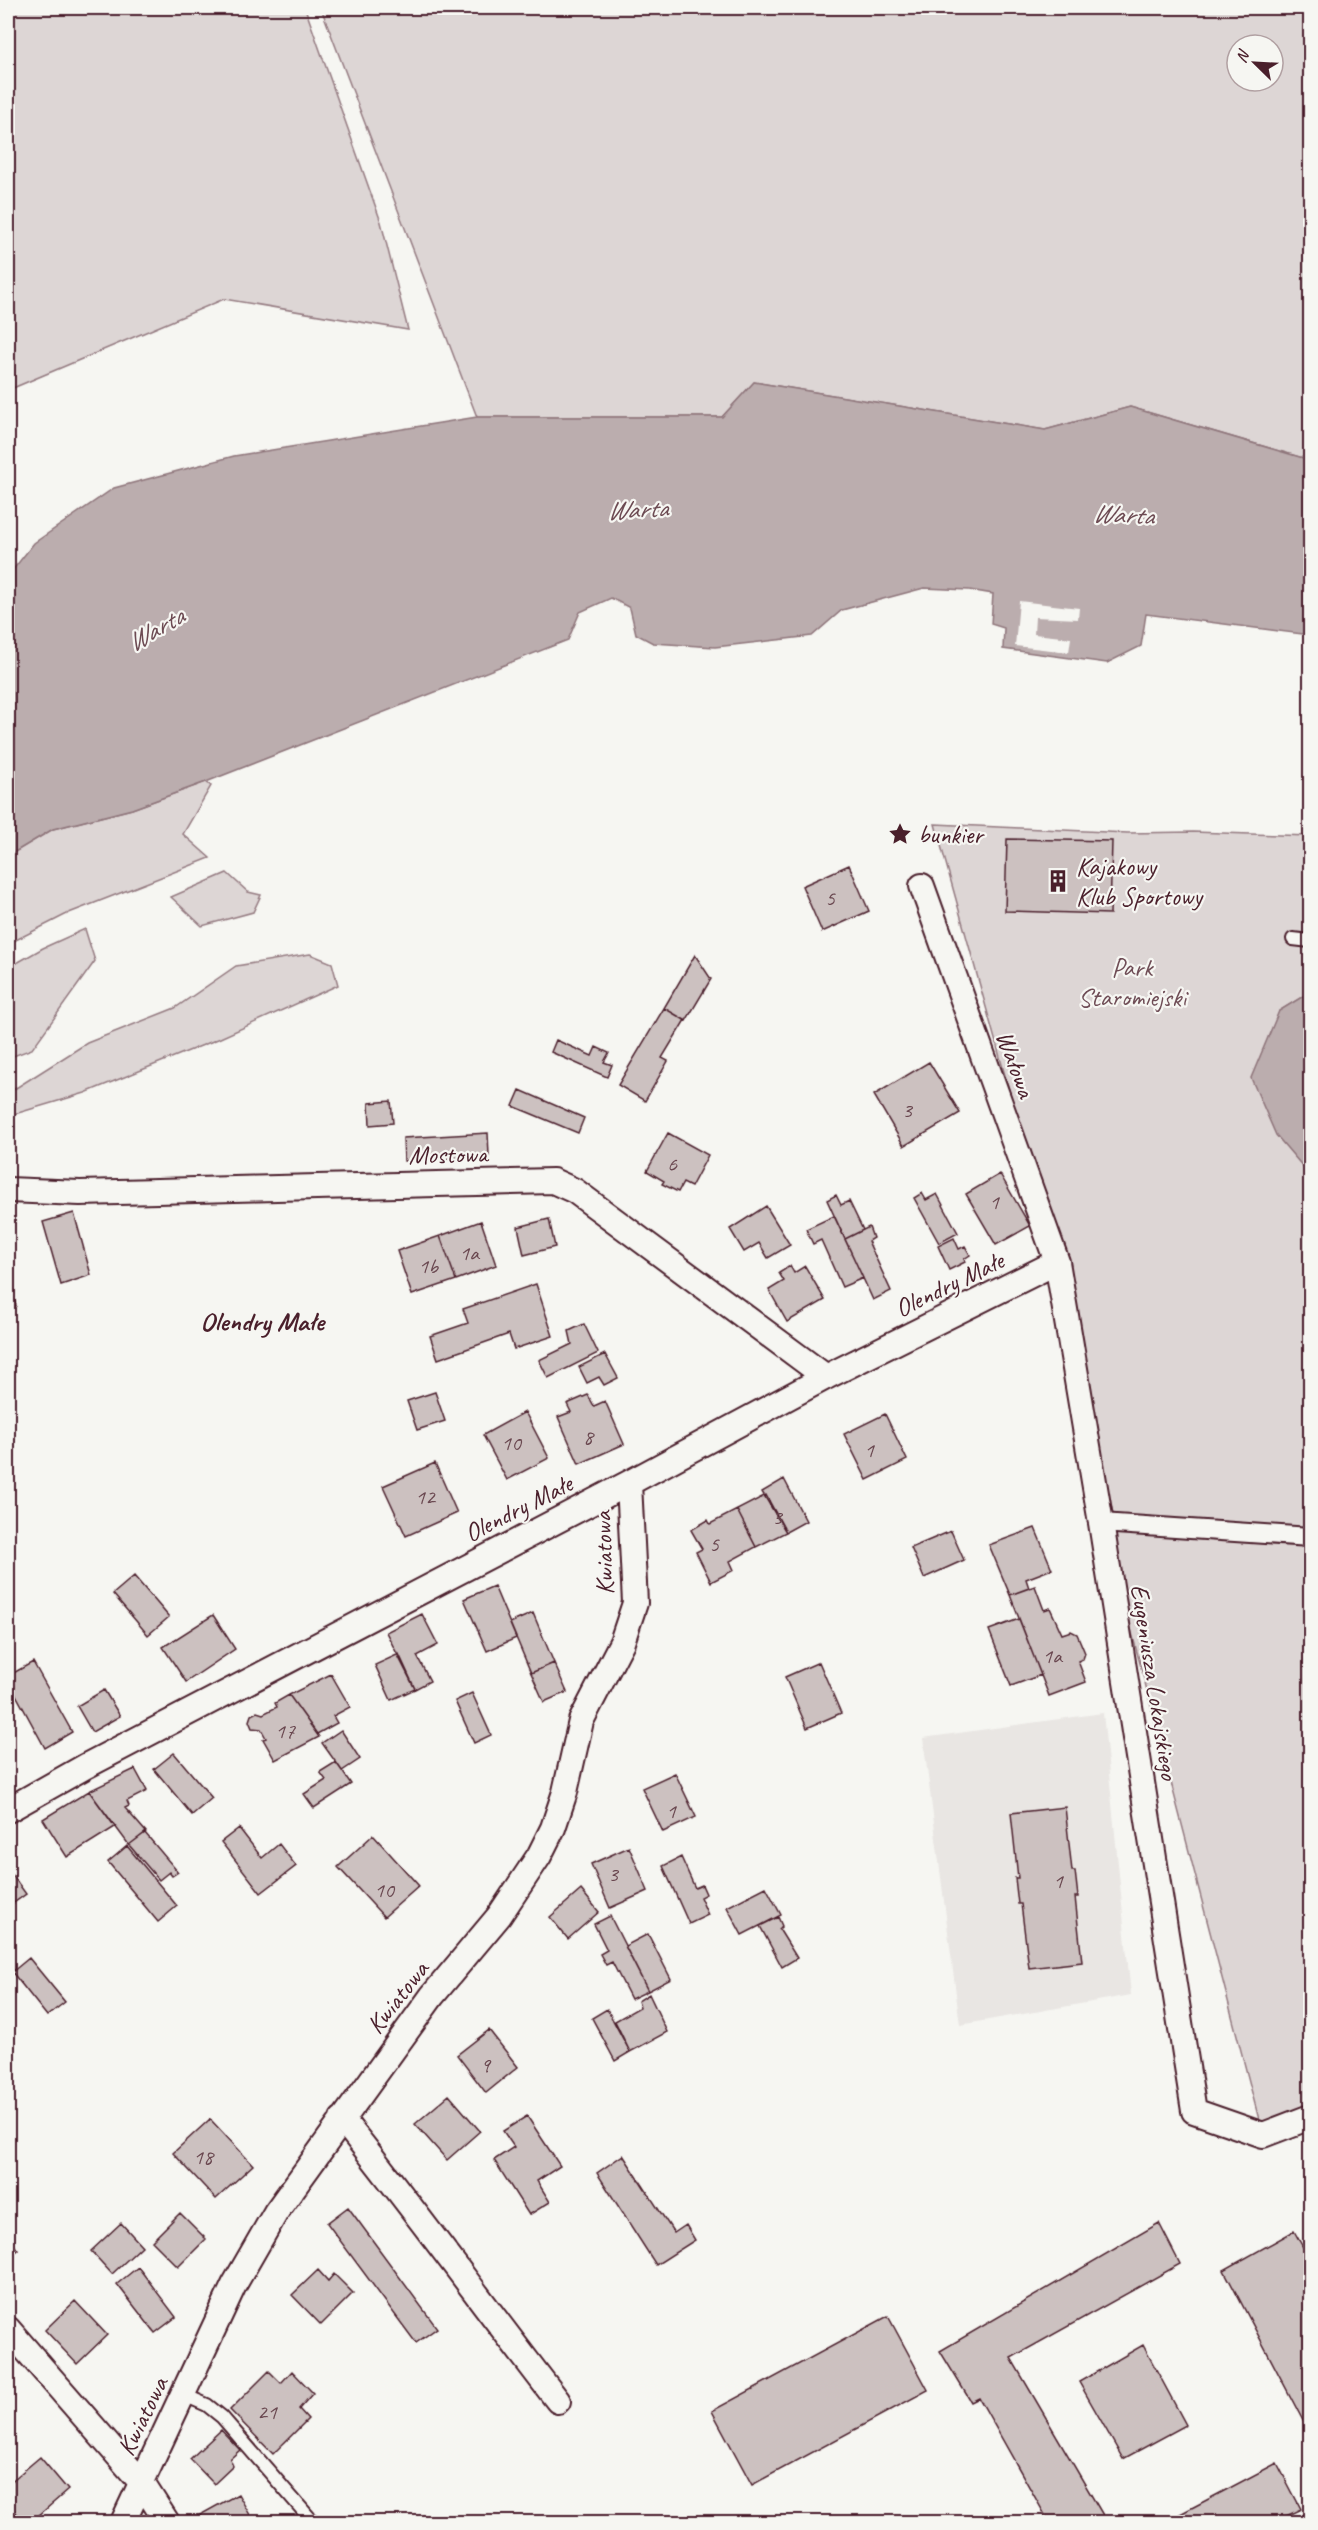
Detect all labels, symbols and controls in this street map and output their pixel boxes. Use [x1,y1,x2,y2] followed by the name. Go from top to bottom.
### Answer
[1225,33,1285,93] north arrow
[1231,46,1255,66] text: N
[606,490,670,528] water label: Warta
[1092,495,1156,533] water label: Warta
[120,598,192,659] water label: Warta
[918,818,985,851] place label: bunkier
[887,821,913,847] place icon: bunkier
[1076,850,1204,913] place label: Kajakowy Klub Sportowy
[1045,868,1071,894] building icon: Kajakowy Klub Sportowy
[825,884,836,912] house number: 5
[1078,951,1189,1014] park label: Park Staromiejski
[988,1026,1043,1104] street label: Wałowa
[902,1096,914,1124] house number: 3
[408,1137,490,1172] street label: Mostowa
[667,1150,678,1178] house number: 6
[989,1188,1000,1216] house number: 1
[459,1239,480,1267] house number: 1a
[889,1243,1011,1325] street label: Olendry Małe
[418,1252,439,1280] house number: 1b
[200,1304,327,1338] district label: Olendry Małe
[583,1423,595,1451] house number: 8
[501,1429,523,1457] house number: 10
[864,1436,875,1464] house number: 1
[459,1466,580,1550] street label: Olendry Małe
[415,1483,437,1511] house number: 12
[772,1503,784,1531] house number: 3
[585,1509,621,1595] street label: Kwiatowa
[709,1530,720,1558] house number: 5
[1123,1582,1187,1784] street label: Eugeniusza Lokajskiego
[1042,1642,1063,1670] house number: 1a
[275,1717,296,1745] house number: 17
[666,1797,677,1825] house number: 1
[608,1860,620,1888] house number: 3
[1053,1867,1064,1895] house number: 1
[374,1876,396,1904] house number: 10
[359,1953,437,2040] street label: Kwiatowa
[480,2051,492,2079] house number: 9
[193,2143,215,2171] house number: 18
[109,2370,176,2461] street label: Kwiatowa
[257,2398,278,2426] house number: 21

